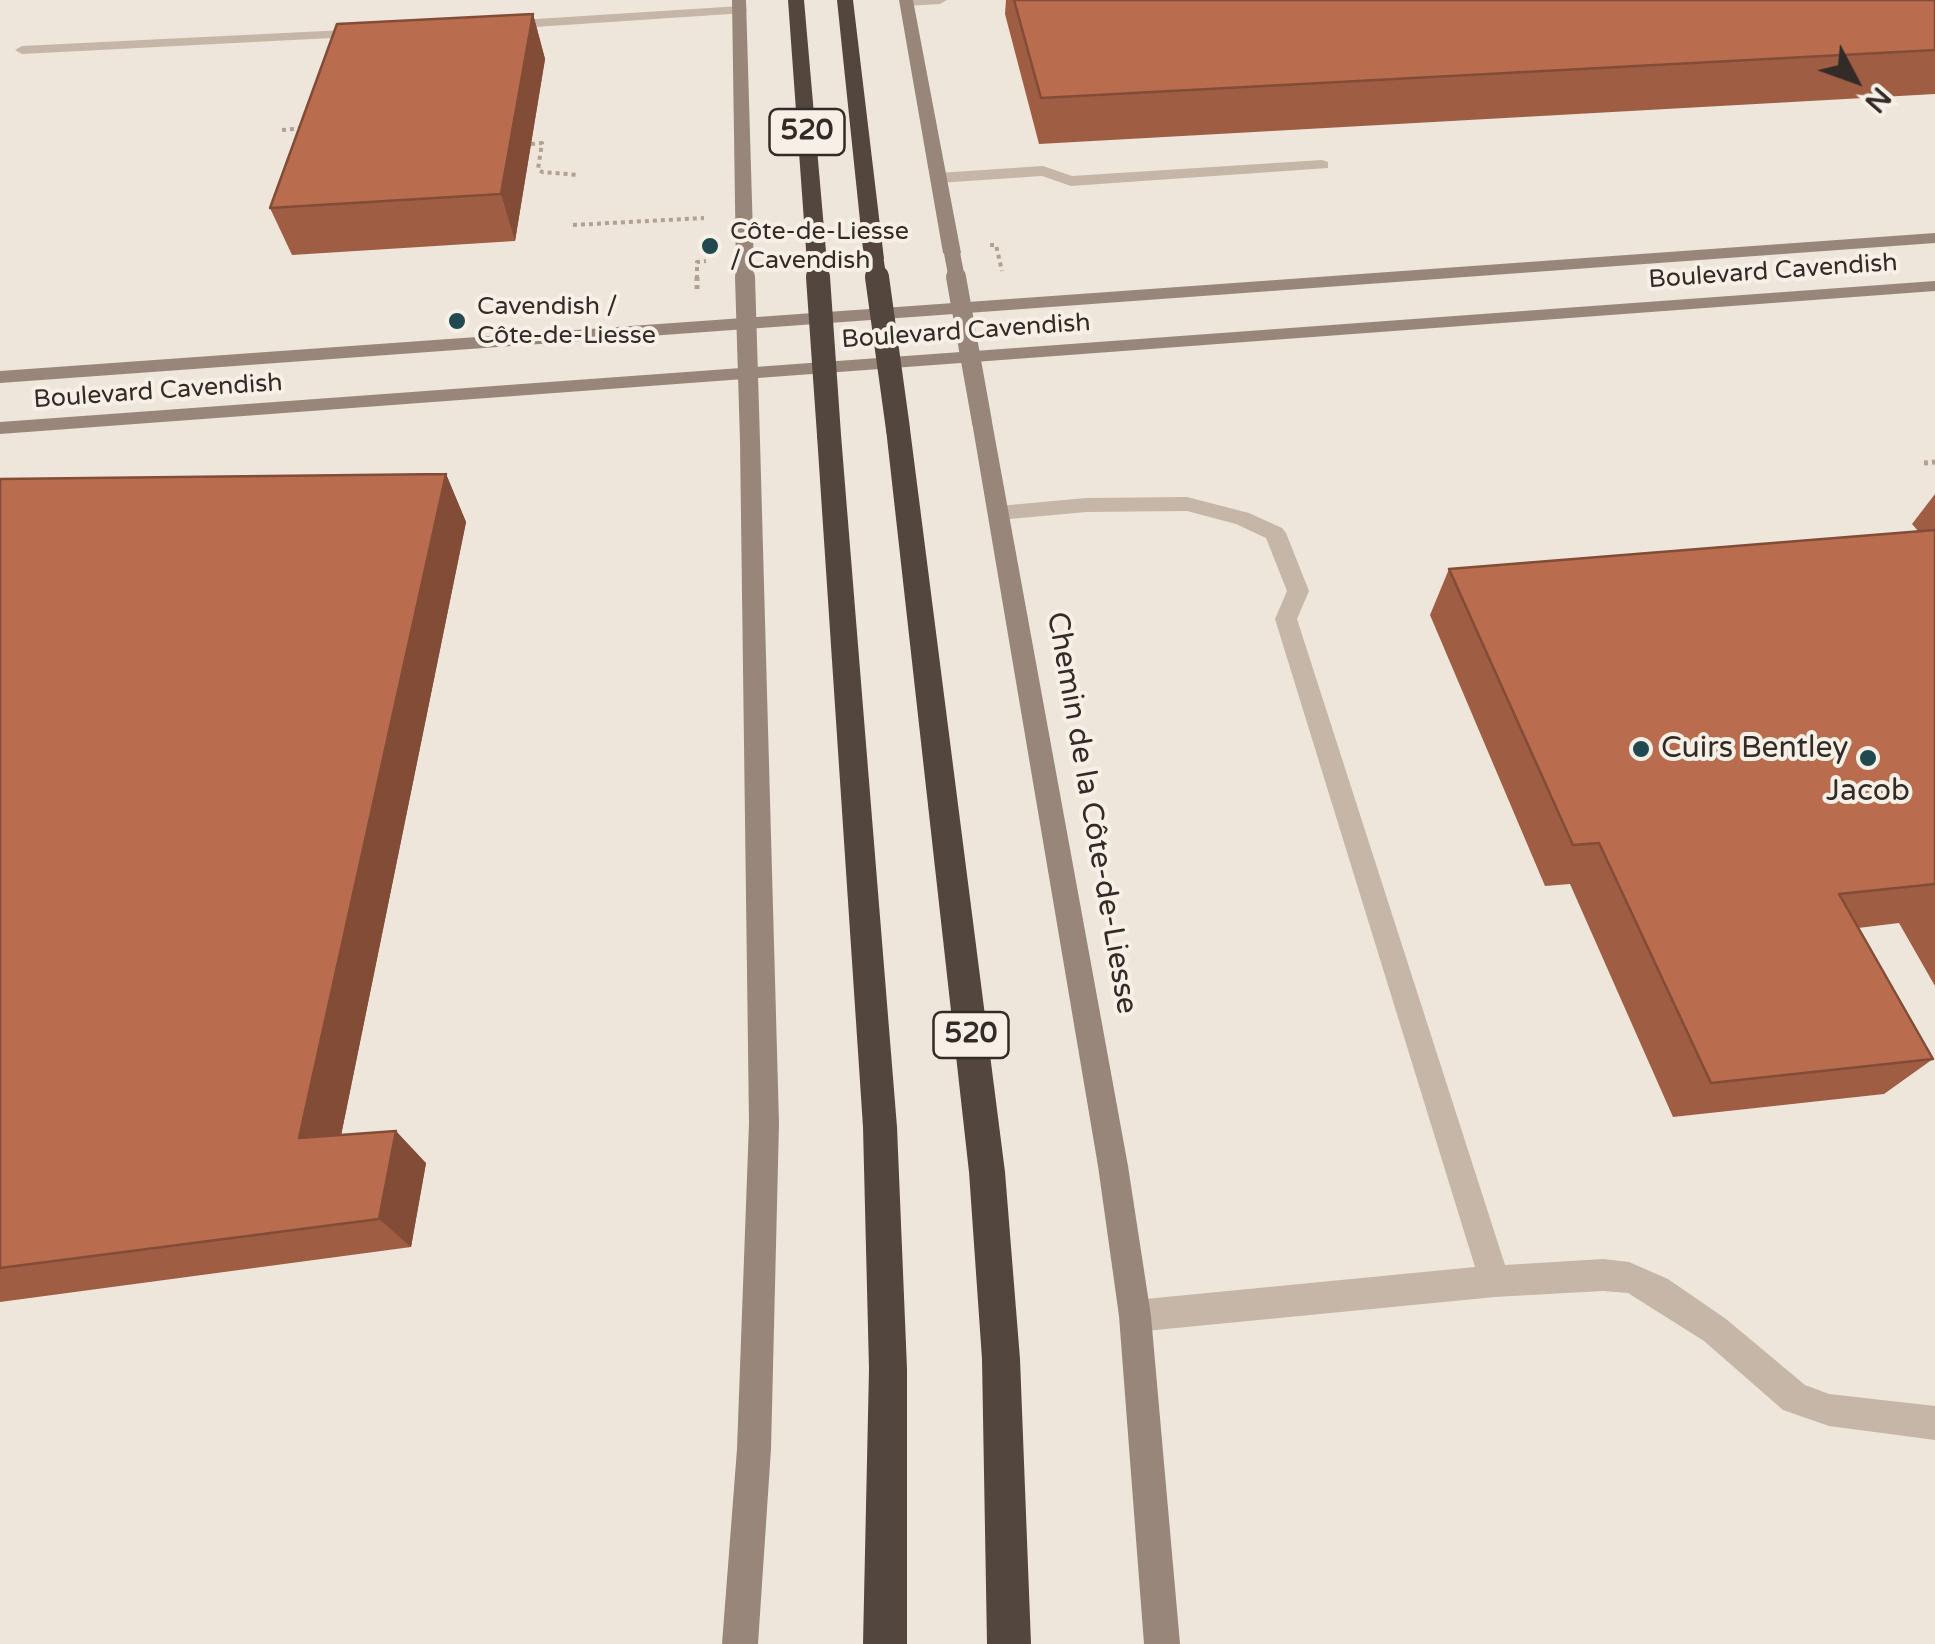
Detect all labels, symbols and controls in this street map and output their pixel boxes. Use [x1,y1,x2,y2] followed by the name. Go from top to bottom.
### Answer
[1805,30,1905,130] north arrow
[1857,80,1898,119] text: N
[770,109,844,155] road number: 520
[730,217,909,276] place label: Côte-de-Liesse / Cavendish
[699,235,721,257] marker: Côte-de-Liesse / Cavendish
[1648,248,1898,296] street label: Boulevard Cavendish
[477,292,656,351] place label: Cavendish / Côte-de-Liesse
[841,308,1091,356] street label: Boulevard Cavendish
[446,310,468,332] marker: Cavendish / Côte-de-Liesse
[33,368,283,416] street label: Boulevard Cavendish
[1038,609,1144,1017] street label: Chemin de la Côte-de-Liesse
[1661,731,1848,767] place label: Cuirs Bentley
[1630,738,1652,760] marker: Cuirs Bentley
[1857,747,1879,769] marker: Jacob
[1826,774,1910,810] place label: Jacob
[934,1012,1008,1058] road number: 520

